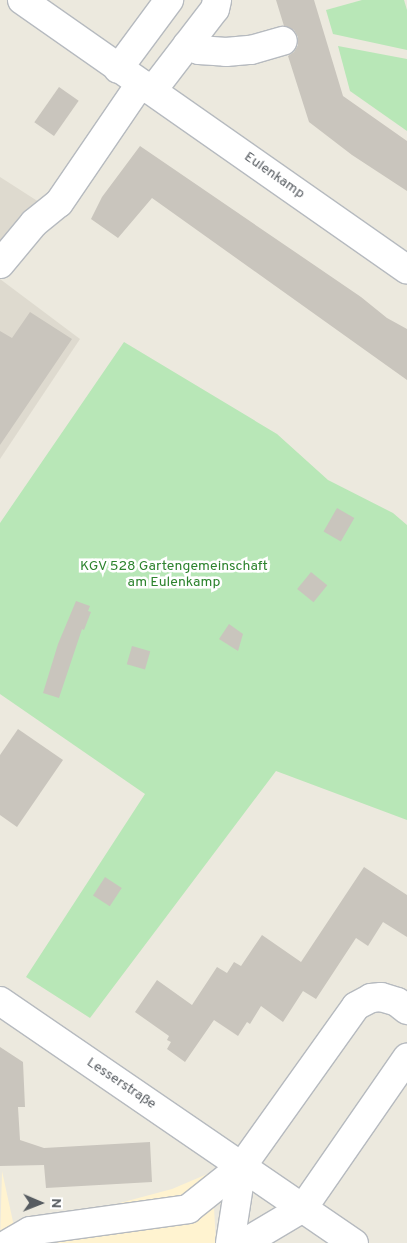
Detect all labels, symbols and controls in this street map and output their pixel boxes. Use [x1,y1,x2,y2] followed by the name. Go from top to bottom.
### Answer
[240,149,308,203] street label: Eulenkamp
[80,559,268,592] park label: KGV 528 Gartengemeinschaft am Eulenkamp
[83,1055,159,1113] street label: Lesserstraße
[15,1178,65,1228] north arrow
[47,1198,64,1208] text: N

